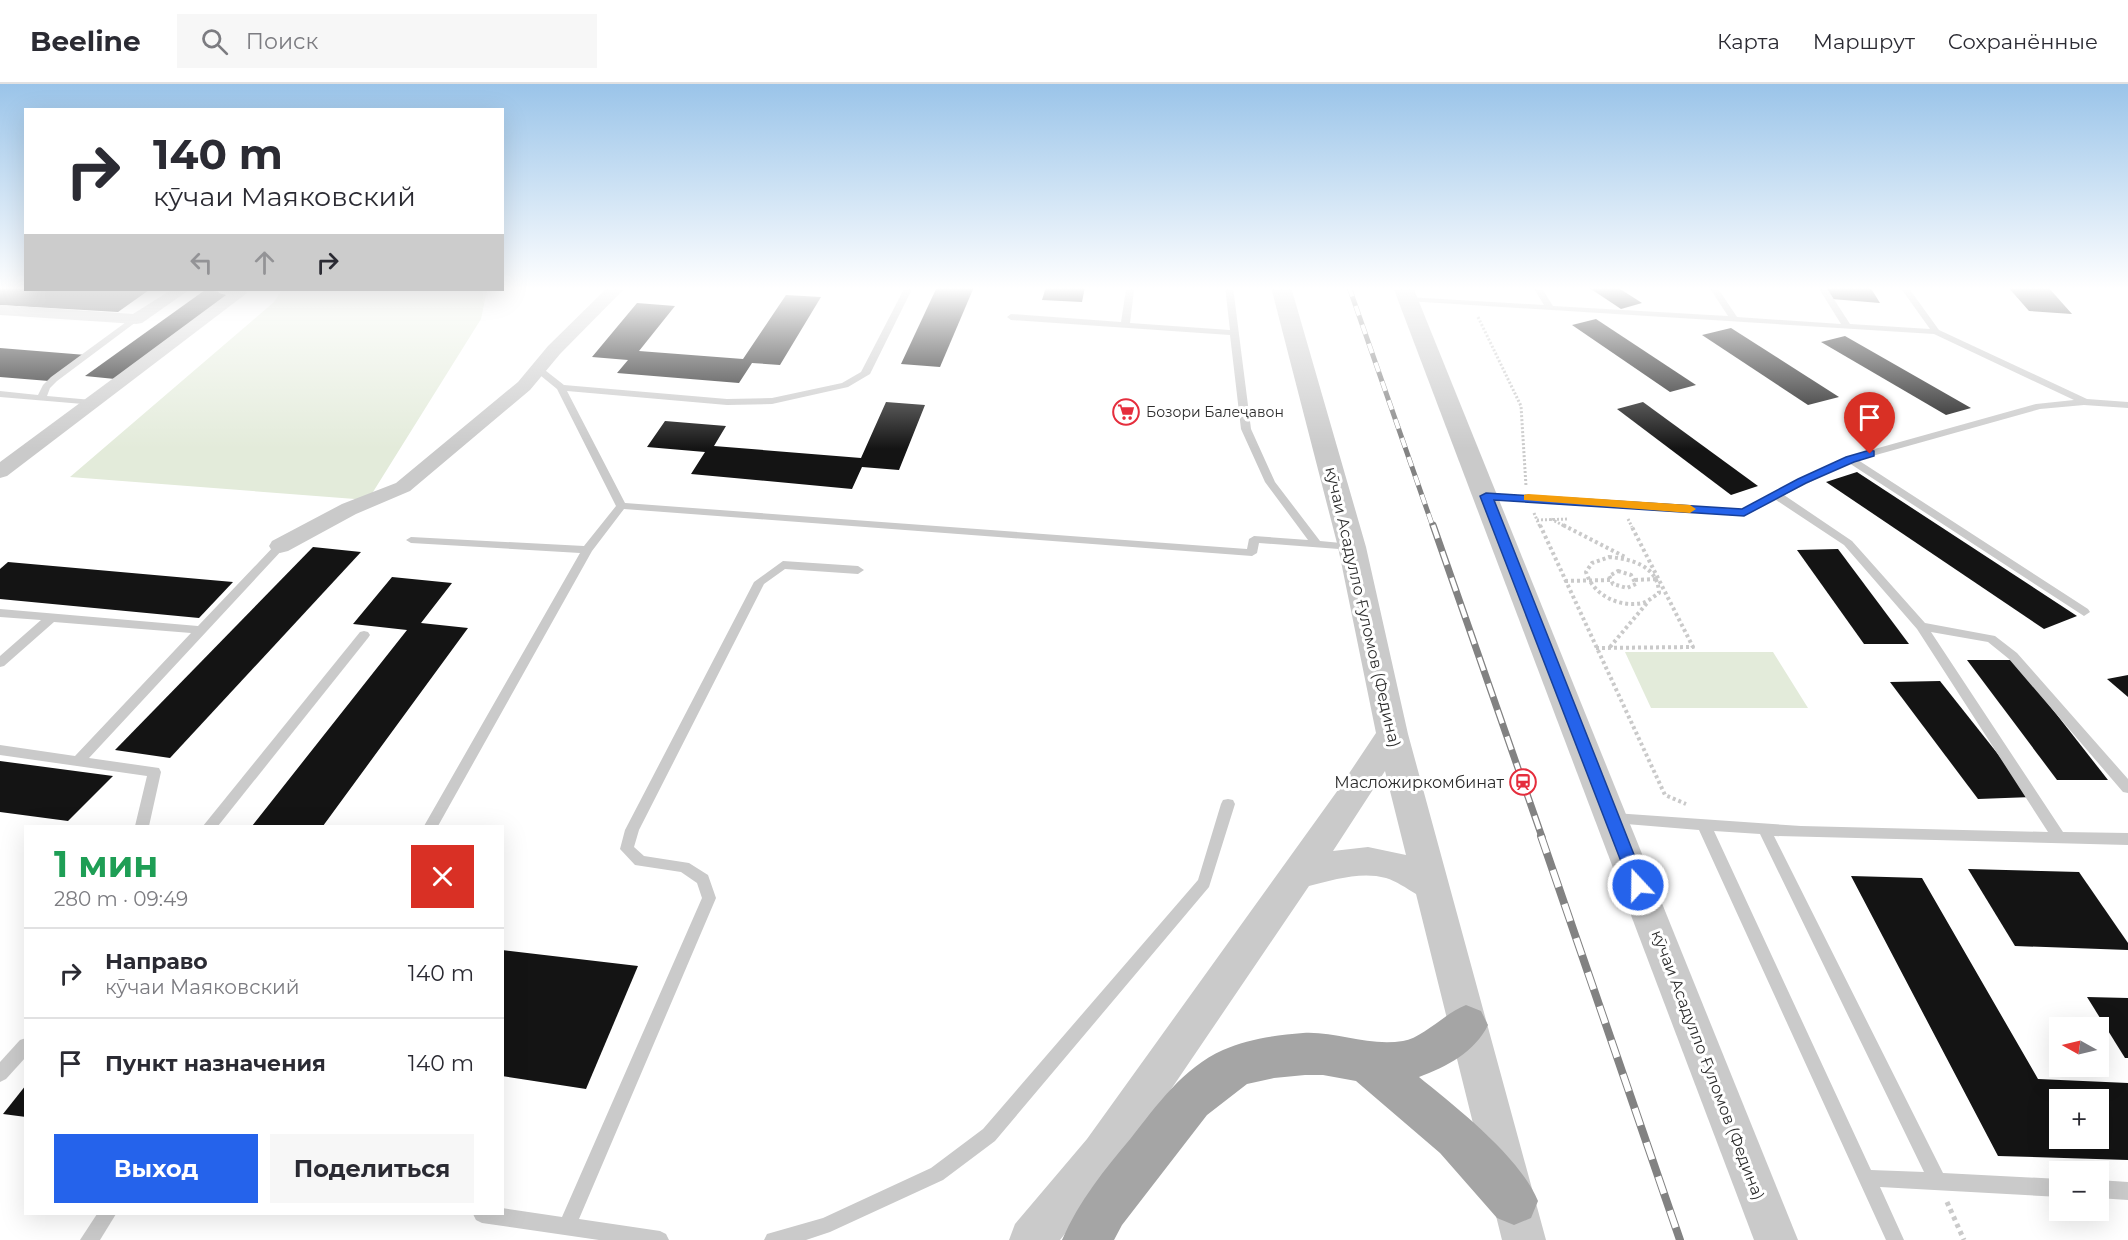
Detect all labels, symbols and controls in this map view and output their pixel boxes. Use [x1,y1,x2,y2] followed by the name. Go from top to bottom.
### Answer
[177,14,597,68] search box
[30,24,141,58] text: Beeline
[198,25,231,58] icon: search
[246,28,318,55] text: Поиск
[1717,29,1780,54] text: Карта
[1813,29,1915,54] text: Маршрут
[1948,29,2098,54] text: Сохранённые
[153,128,283,180] text: 140 m
[54,132,132,210] icon: right
[153,180,416,213] text: кӯчаи Маяковский
[185,246,218,279] icon: left
[248,246,281,279] icon: ahead
[311,246,344,279] icon: right
[1844,392,1895,454] pin
[1111,397,1141,427] supermarket icon: Бозори Балеҷавон
[1853,401,1886,434] icon: arrive
[1146,403,1284,421] place label: Бозори Балеҷавон
[1321,465,1405,749] street label: кӯчаи Асадулло Ғуломов (Федина)
[1508,767,1538,797] station icon: Масложиркомбинат
[1334,773,1504,792] place label: Масложиркомбинат
[54,842,158,886] text: 1 мин
[411,845,474,908] button: close
[1606,853,1670,917] position arrow
[54,887,188,911] text: 280 m · 09:49
[1648,927,1768,1203] street label: кӯчаи Асадулло Ғуломов (Федина)
[105,948,208,975] text: Направо
[54,957,87,990] icon: right
[408,960,474,987] text: 140 m
[105,975,300,999] text: кӯчаи Маяковский
[2049,1017,2109,1077] north arrow
[2049,1017,2109,1221] map controls
[54,1047,87,1080] icon: arrive
[105,1050,326,1077] text: Пункт назначения
[408,1050,474,1077] text: 140 m
[2049,1089,2109,1149] button: +
[54,1134,258,1203] button: Выход
[270,1134,474,1203] button: Поделиться
[2049,1161,2109,1221] button: −

